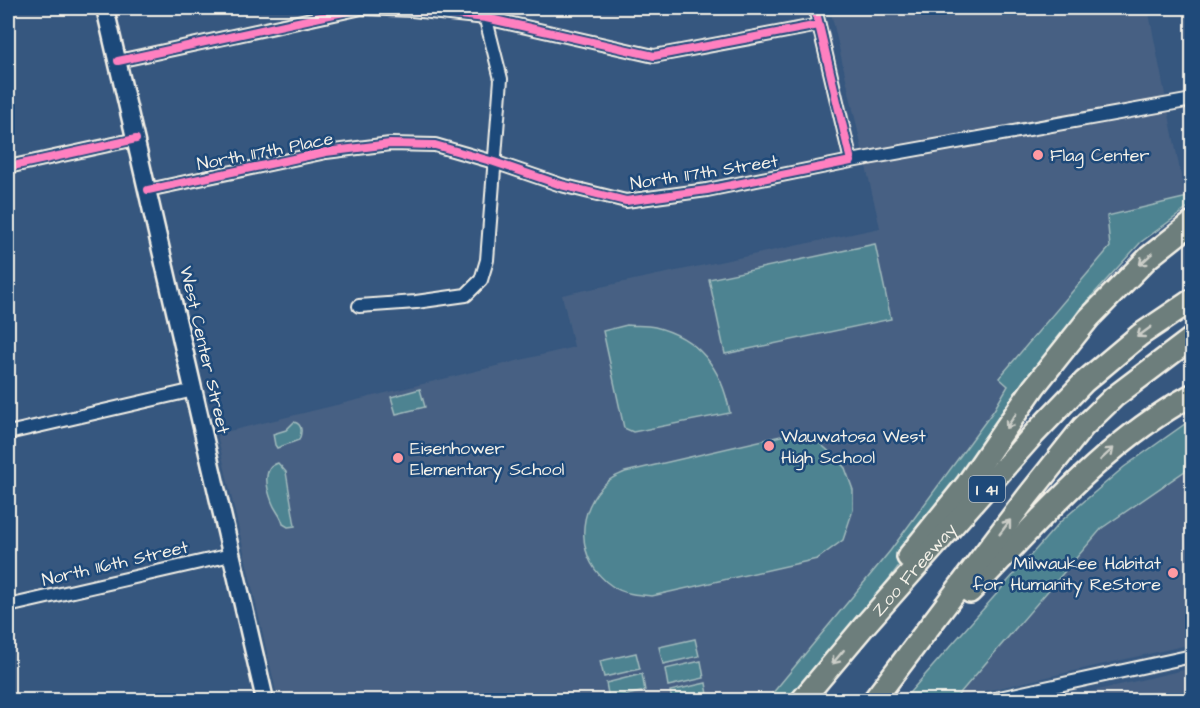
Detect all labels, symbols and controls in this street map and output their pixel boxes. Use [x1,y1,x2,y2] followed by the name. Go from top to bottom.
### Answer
[195,126,336,177] street label: North 117th Place
[1050,143,1149,169] place label: Flag Center
[628,148,780,197] street label: North 117th Street
[1031,148,1045,162] marker: Flag Center
[1139,252,1154,266] one-way arrow
[173,264,236,437] street label: West Center Street
[1136,326,1152,339] one-way arrow
[1005,412,1017,429] one-way arrow
[781,424,926,471] place label: Wauwatosa West High School
[410,436,565,483] place label: Eisenhower Elementary School
[762,439,776,453] marker: Wauwatosa West High School
[1100,447,1115,461] one-way arrow
[391,451,405,465] marker: Eisenhower Elementary School
[969,476,1005,502] road number: I 41
[866,518,963,622] street label: Zoo Freeway
[999,519,1011,535] one-way arrow
[39,534,191,592] street label: North 116th Street
[973,551,1162,598] place label: Milwaukee Habitat for Humanity ReStore
[1166,566,1180,580] marker: Milwaukee Habitat for Humanity ReStore
[831,649,845,664] one-way arrow

